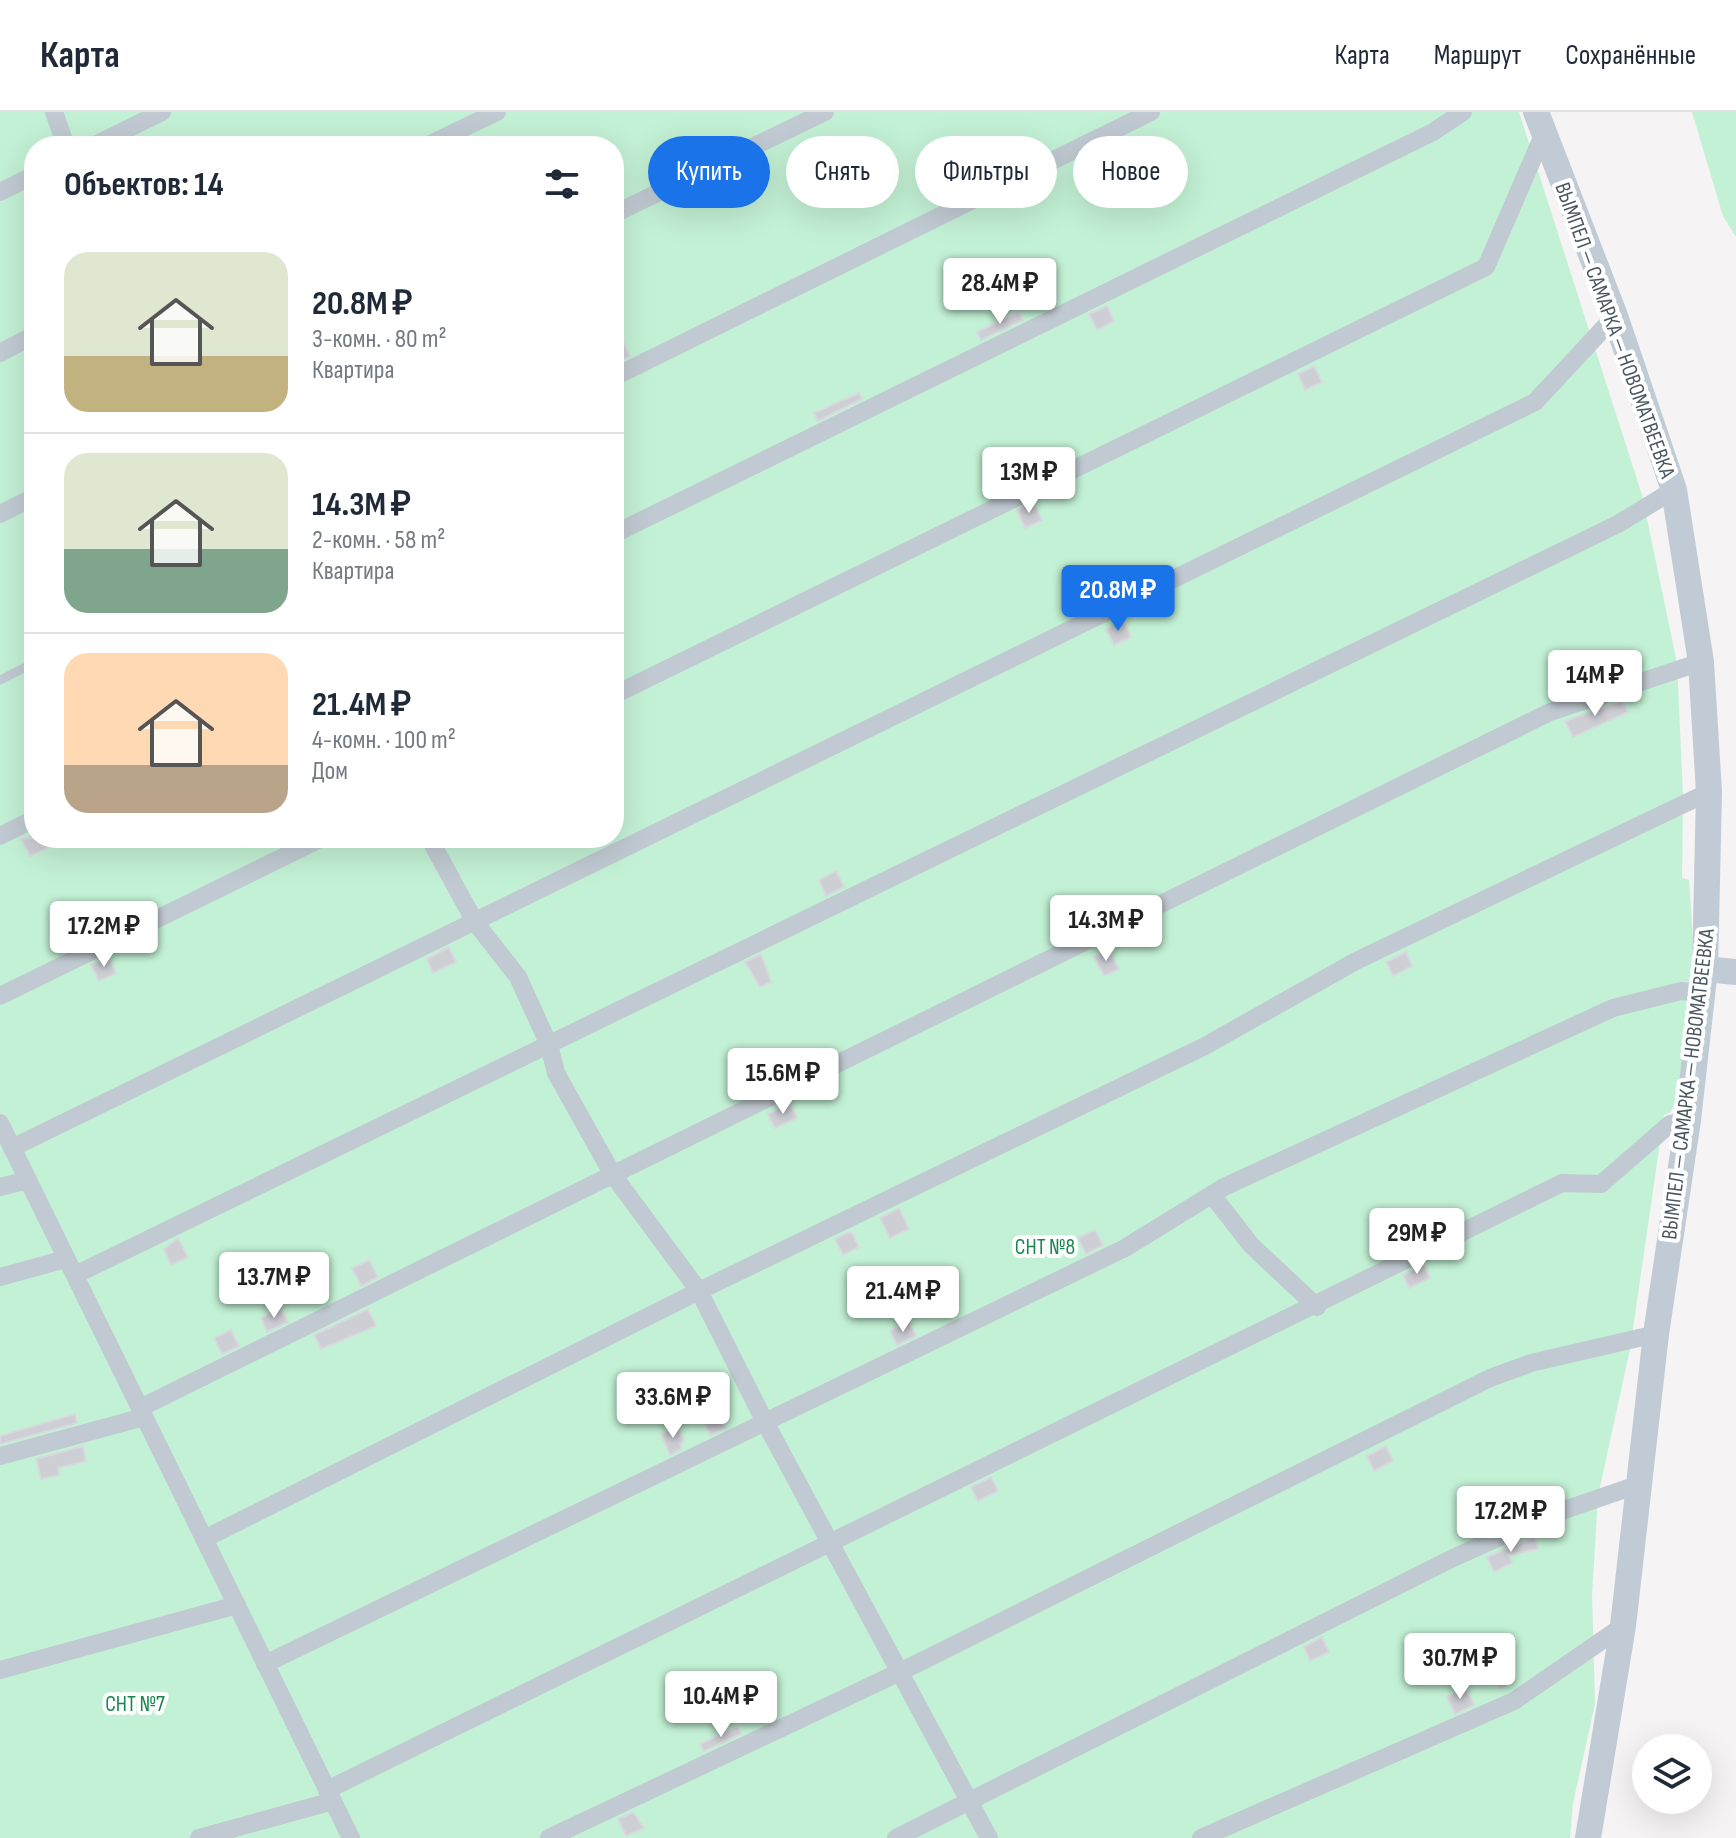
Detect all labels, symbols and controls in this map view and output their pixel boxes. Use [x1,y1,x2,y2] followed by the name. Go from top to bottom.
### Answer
[40,33,120,78] text: Карта
[1335,39,1390,72] text: Карта
[1434,39,1521,72] text: Маршрут
[1565,39,1696,72] text: Сохранённые
[648,136,770,208] chip: Купить
[786,136,899,208] chip: Снять
[915,136,1057,208] chip: Фильтры
[1073,136,1188,208] chip: Новое
[540,162,584,206] icon: filters
[64,164,224,205] text: Объектов: 14
[1548,179,1681,483] street label: ВЫМПЕЛ — САМАРКА — НОВОМАТВЕЕВКА
[926,258,1074,326] pin: 28.4M ₽
[961,268,1039,299] text: 28.4M ₽
[312,283,413,324] text: 20.8M ₽
[128,284,224,380] icon: home
[312,324,447,355] text: 3-комн. · 80 m²
[312,355,395,386] text: Квартира
[973,447,1085,515] pin: 13M ₽
[1000,457,1058,488] text: 13M ₽
[312,484,411,525] text: 14.3M ₽
[128,485,224,581] icon: home
[312,525,445,556] text: 2-комн. · 58 m²
[312,556,395,587] text: Квартира
[1044,565,1192,633] pin: 20.8M ₽
[1080,575,1156,606] text: 20.8M ₽
[1539,650,1651,718] pin: 14M ₽
[1566,660,1624,691] text: 14M ₽
[312,684,411,725] text: 21.4M ₽
[128,685,224,781] icon: home
[312,725,456,756] text: 4-комн. · 100 m²
[312,756,348,787] text: Дом
[1032,895,1180,963] pin: 14.3M ₽
[30,901,178,969] pin: 17.2M ₽
[1068,905,1144,936] text: 14.3M ₽
[68,911,140,942] text: 17.2M ₽
[1656,927,1721,1241] street label: ВЫМПЕЛ — САМАРКА — НОВОМАТВЕЕВКА
[709,1048,857,1116] pin: 15.6M ₽
[746,1058,820,1089] text: 15.6M ₽
[1361,1208,1473,1276] pin: 29M ₽
[1387,1218,1447,1249] text: 29M ₽
[1015,1234,1075,1261] park label: СНТ №8
[200,1252,348,1320] pin: 13.7M ₽
[237,1262,311,1293] text: 13.7M ₽
[829,1266,977,1334] pin: 21.4M ₽
[865,1276,941,1307] text: 21.4M ₽
[599,1372,747,1440] pin: 33.6M ₽
[635,1382,711,1413] text: 33.6M ₽
[1437,1486,1585,1554] pin: 17.2M ₽
[1475,1496,1547,1527] text: 17.2M ₽
[1386,1633,1534,1701] pin: 30.7M ₽
[1422,1643,1498,1674] text: 30.7M ₽
[647,1671,795,1739] pin: 10.4M ₽
[683,1681,759,1712] text: 10.4M ₽
[105,1691,165,1718] park label: СНТ №7
[1632,1734,1712,1814] map controls
[1632,1734,1712,1814] button: layers

